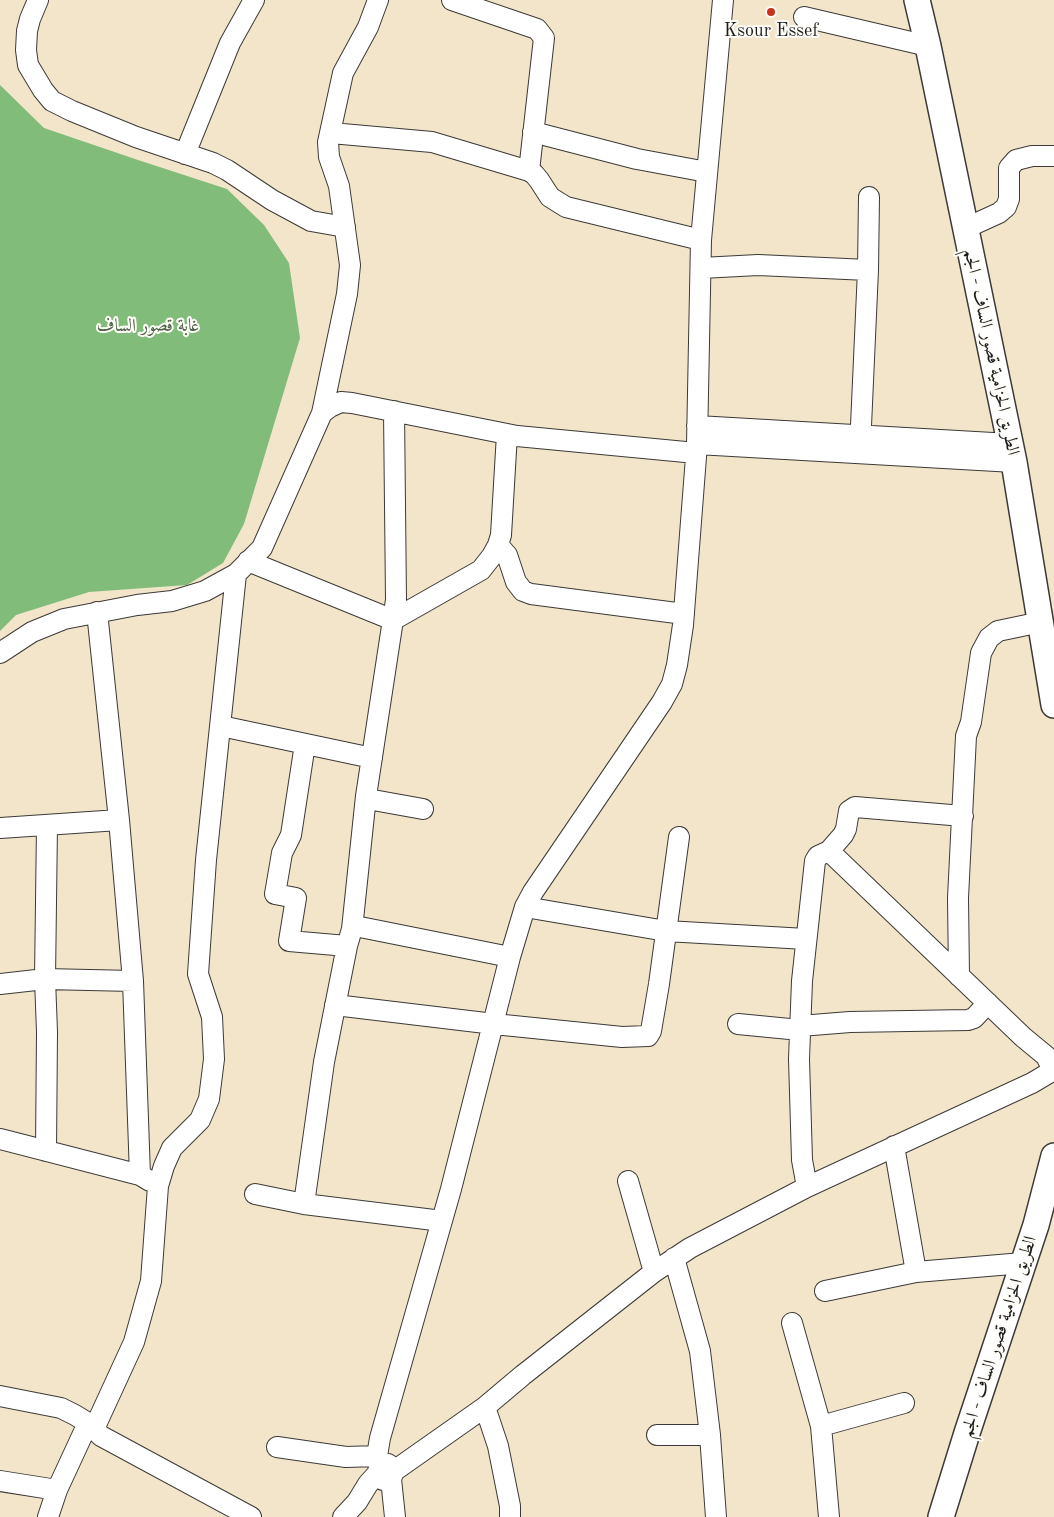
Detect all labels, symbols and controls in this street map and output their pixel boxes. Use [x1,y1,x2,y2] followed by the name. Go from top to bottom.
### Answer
[765,6,777,18] marker: Ksour Essef
[724,20,818,42] place label: Ksour Essef
[959,247,1023,457] street label: الطريق الحزامية قصور الساف - الجم
[97,315,199,337] park label: غابة قصور الساف
[956,1234,1042,1440] street label: الطريق الحزامية قصور الساف - الجم

